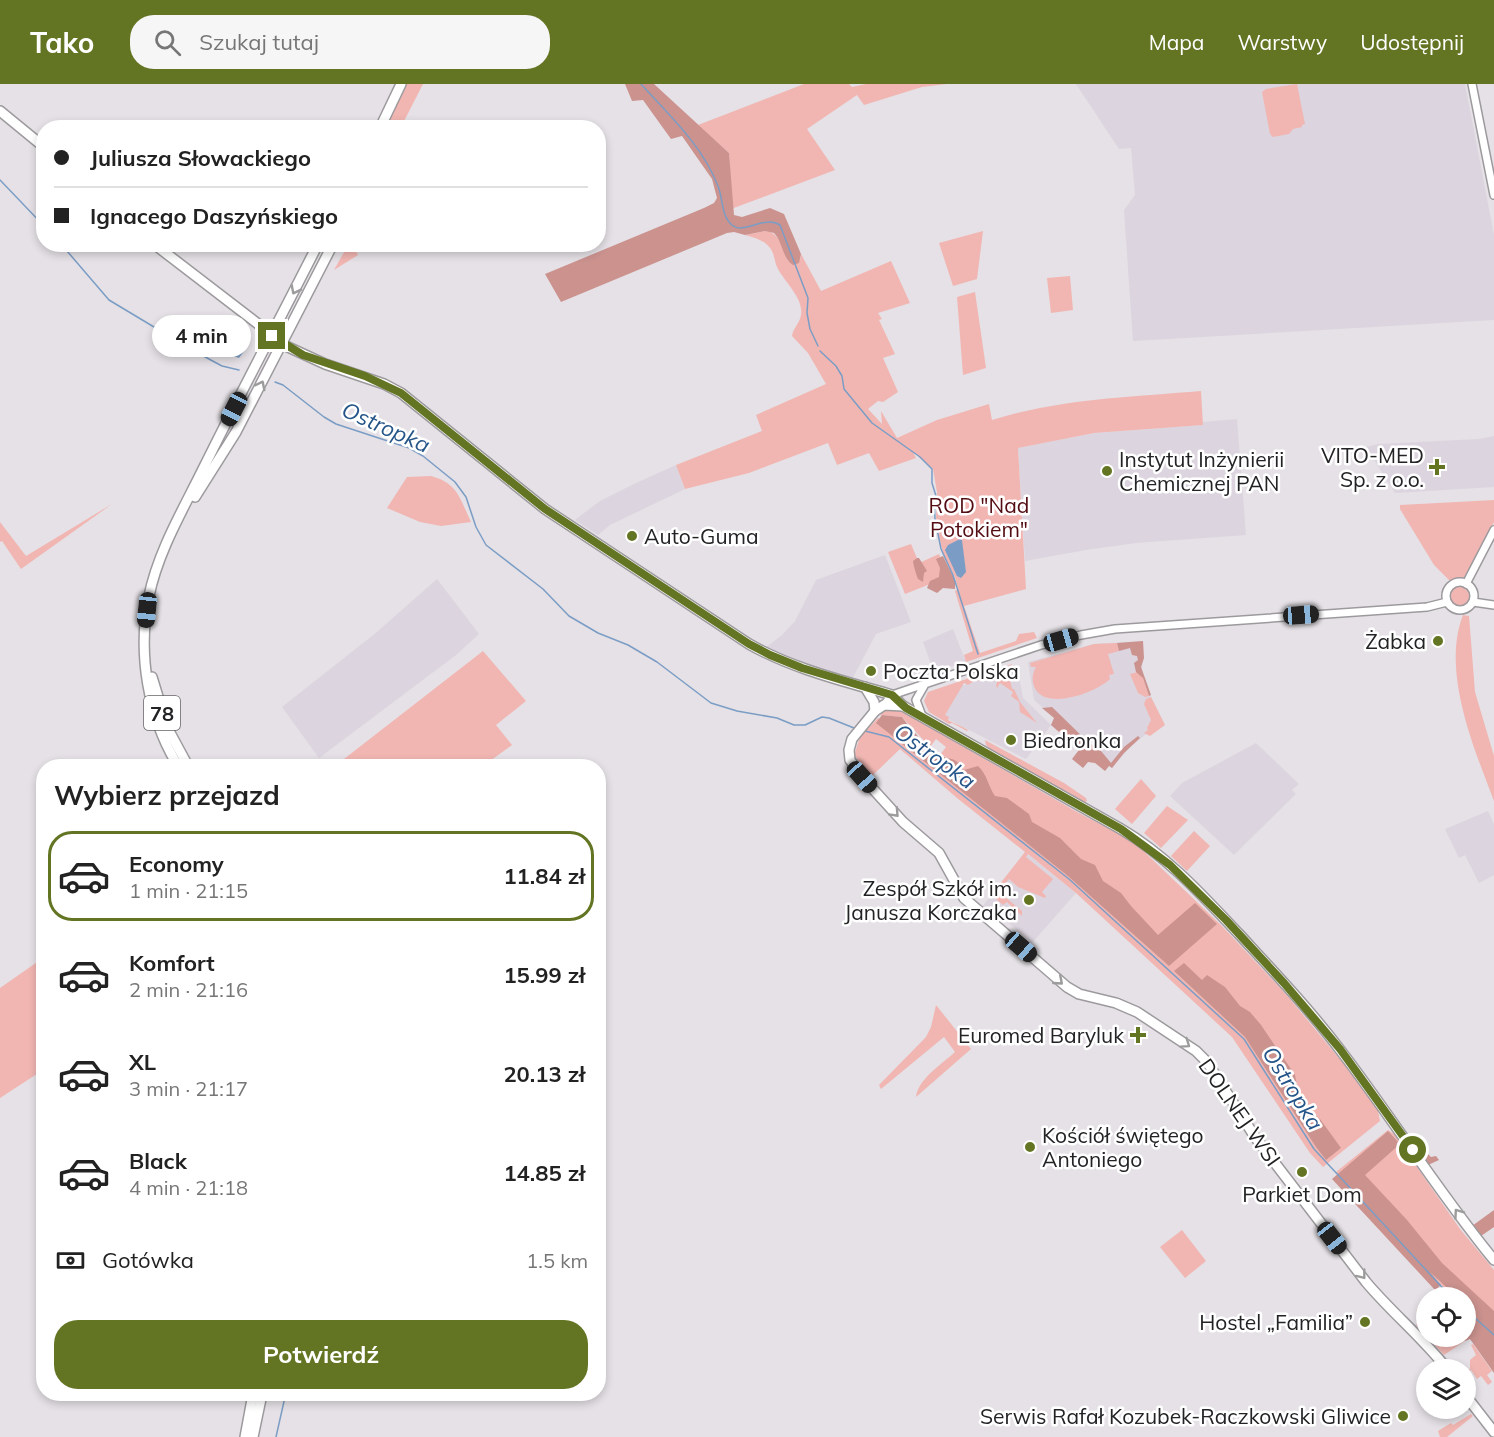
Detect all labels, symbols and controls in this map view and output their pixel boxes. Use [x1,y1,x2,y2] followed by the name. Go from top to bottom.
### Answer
[130,15,550,69] search box
[30,25,94,60] text: Tako
[151,26,184,59] icon: search
[199,28,319,56] text: Szukaj tutaj
[1149,29,1204,55] text: Mapa
[1237,29,1327,55] text: Warstwy
[1360,29,1464,55] text: Udostępnij
[90,144,311,172] text: Juliusza Słowackiego
[90,202,338,230] text: Ignacego Daszyńskiego
[291,284,302,295] one-way arrow
[152,315,251,357] callout: 4 min
[258,322,285,349] route end
[175,323,228,348] text: 4 min
[254,380,265,391] one-way arrow
[218,389,250,429] car
[338,395,434,459] water label: Ostropka
[1321,442,1424,492] place label: VITO-MED Sp. z o.o.
[1119,446,1284,496] place label: Instytut Inżynierii Chemicznej PAN
[1428,458,1446,476] marker: VITO-MED Sp. z o.o.
[1100,464,1114,478] marker: Instytut Inżynierii Chemicznej PAN
[929,492,1029,542] park label: ROD "Nad Potokiem"
[644,523,759,549] place label: Auto-Guma
[625,529,639,543] marker: Auto-Guma
[136,591,158,629] car
[1282,605,1320,625] car
[1041,626,1081,654] car
[1365,628,1426,654] place label: Żabka
[1431,634,1445,648] marker: Żabka
[883,658,1019,684] place label: Poczta Polska
[864,664,878,678] marker: Poczta Polska
[144,696,180,730] road number: 78
[889,717,981,795] water label: Ostropka
[1023,727,1121,753] place label: Biedronka
[1004,733,1018,747] marker: Biedronka
[843,758,881,796] car
[54,778,280,812] text: Wybierz przejazd
[888,806,899,817] one-way arrow
[57,849,111,903] icon: car
[129,850,224,878] text: Economy
[503,862,585,890] text: 11.84 zł
[844,875,1017,925] place label: Zespół Szkół im. Janusza Korczaka
[129,878,248,903] text: 1 min · 21:15
[1022,893,1036,907] marker: Zespół Szkół im. Janusza Korczaka
[1002,928,1040,966] car
[57,948,111,1002] icon: car
[129,949,215,977] text: Komfort
[503,961,585,989] text: 15.99 zł
[1052,973,1063,984] one-way arrow
[129,977,248,1002] text: 2 min · 21:16
[958,1022,1124,1048] place label: Euromed Baryluk
[1129,1026,1147,1044] marker: Euromed Baryluk
[1179,1037,1190,1048] one-way arrow
[1256,1041,1330,1135] water label: Ostropka
[57,1047,111,1101] icon: car
[129,1048,156,1076] text: XL
[1193,1053,1287,1171] street label: DOLNEJ WSI
[503,1060,585,1088] text: 20.13 zł
[129,1076,248,1101] text: 3 min · 21:17
[1042,1122,1204,1172] place label: Kościół świętego Antoniego
[1399,1136,1426,1163] route start
[1023,1140,1037,1154] marker: Kościół świętego Antoniego
[57,1146,111,1200] icon: car
[129,1147,187,1175] text: Black
[503,1159,585,1187] text: 14.85 zł
[1295,1165,1309,1179] marker: Parkiet Dom
[129,1175,248,1200] text: 4 min · 21:18
[1242,1181,1362,1207] place label: Parkiet Dom
[1454,1209,1465,1220] one-way arrow
[1314,1218,1350,1258] car
[54,1244,87,1277] icon: cash
[102,1246,194,1274] text: Gotówka
[526,1248,588,1273] text: 1.5 km
[1354,1269,1365,1280] one-way arrow
[1416,1287,1476,1419] map controls
[1416,1287,1476,1347] button: locate
[1199,1309,1353,1335] place label: Hostel „Familia”
[1358,1315,1372,1329] marker: Hostel „Familia”
[54,1320,588,1389] button: Potwierdź
[1416,1359,1476,1419] button: layers
[980,1403,1391,1429] place label: Serwis Rafał Kozubek-Raczkowski Gliwice
[1396,1409,1410,1423] marker: Serwis Rafał Kozubek-Raczkowski Gliwice

